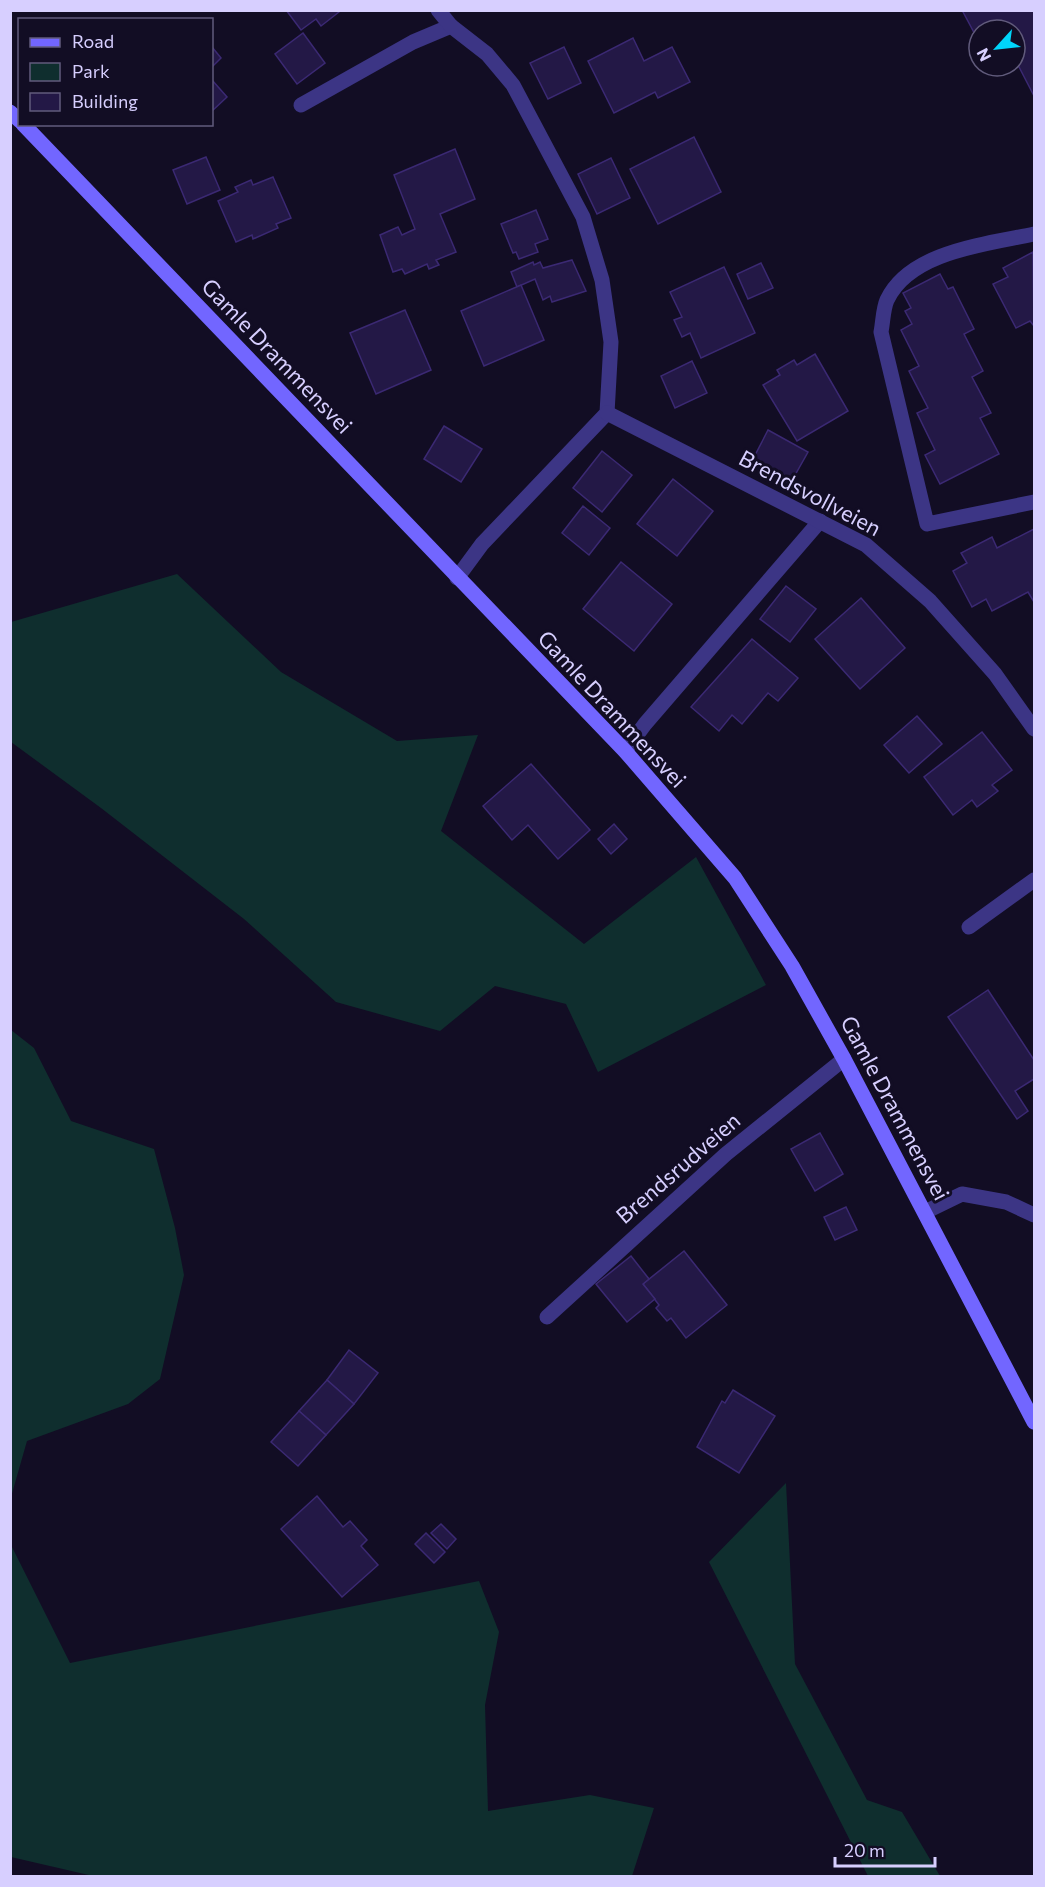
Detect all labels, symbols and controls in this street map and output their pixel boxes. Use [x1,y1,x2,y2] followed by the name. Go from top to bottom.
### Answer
[18,18,213,126] legend
[967,18,1027,78] north arrow
[72,30,114,52] text: Road
[972,45,994,65] text: N
[72,60,110,82] text: Park
[72,90,138,112] text: Building
[196,273,358,439] street label: Gamle Drammensvei
[735,444,886,541] street label: Brendsvollveien
[533,624,692,793] street label: Gamle Drammensvei
[835,1011,955,1205] street label: Gamle Drammensvei
[610,1106,745,1229] street label: Brendsrudveien
[835,1830,936,1868] scale bar
[844,1839,885,1861] text: 20 m

